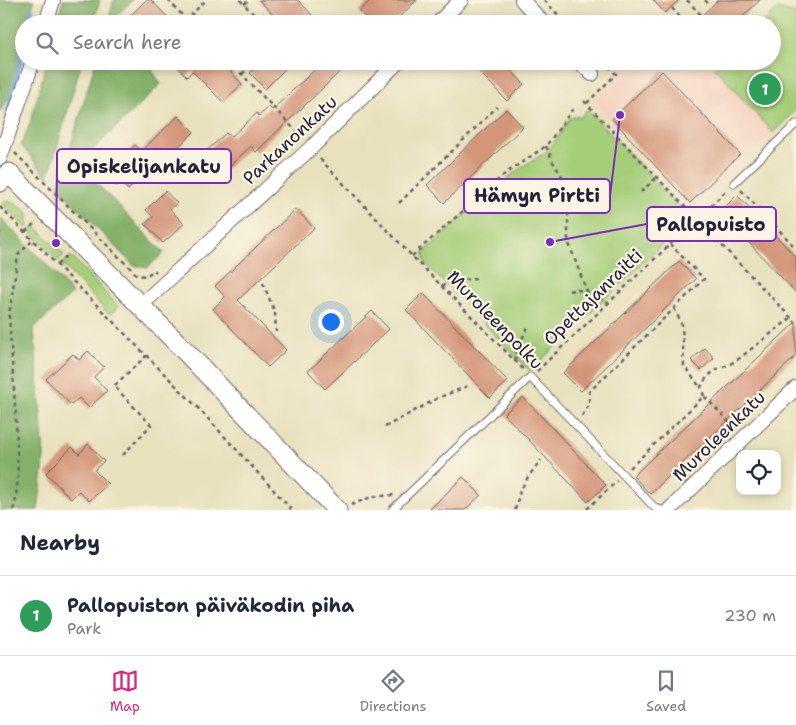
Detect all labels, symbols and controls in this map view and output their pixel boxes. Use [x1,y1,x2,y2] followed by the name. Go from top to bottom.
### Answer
[15,15,781,70] search box
[33,29,61,57] icon: search
[73,30,182,55] text: Search here
[749,70,781,108] pin: 1
[238,90,342,190] street label: Parkanonkatu
[57,149,231,183] callout: Opiskelijankatu
[67,154,221,179] text: Opiskelijankatu
[464,179,610,213] callout: Hämyn Pirtti
[474,183,600,208] text: Hämyn Pirtti
[647,207,776,241] callout: Pallopuisto
[656,212,766,237] text: Pallopuisto
[538,243,648,351] street label: Opettajanraitti
[442,265,548,375] street label: Muroleenpolku
[318,309,344,335] your location
[667,385,771,487] street label: Muroleenkatu
[736,450,781,495] map controls
[736,450,781,495] button: locate
[20,529,100,557] text: Nearby
[67,593,354,618] text: Pallopuiston päiväkodin piha
[32,605,40,626] text: 1
[724,605,776,626] text: 230 m
[67,618,101,639] text: Park
[110,667,140,715] tab: Map
[360,667,426,715] tab: Directions
[646,667,686,715] tab: Saved

